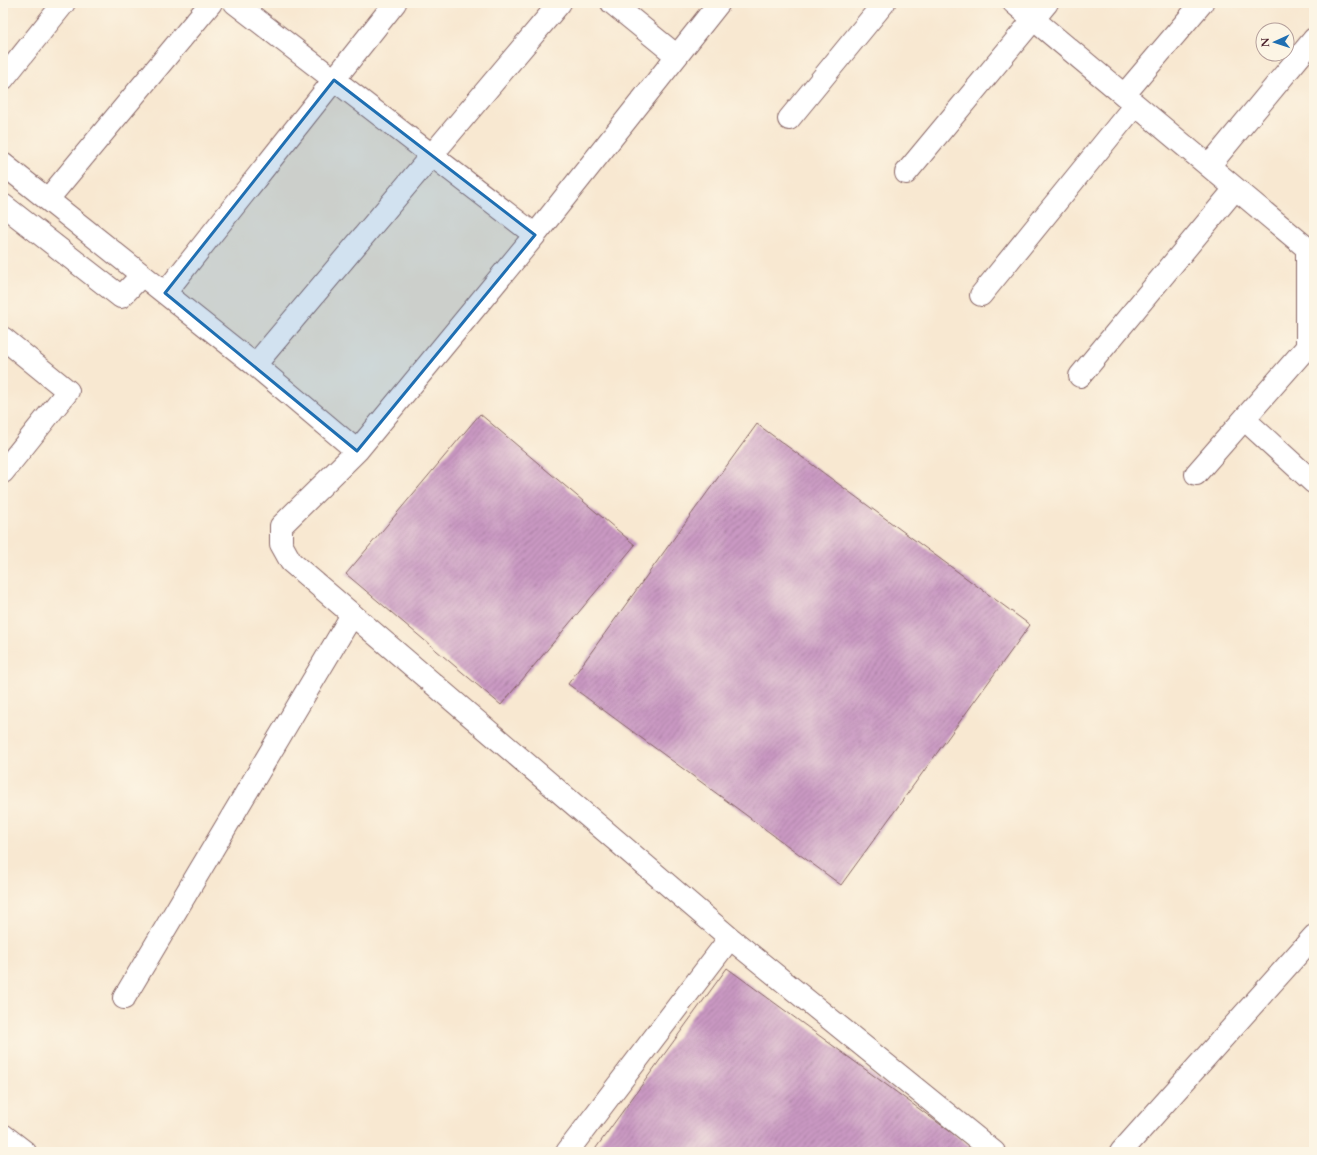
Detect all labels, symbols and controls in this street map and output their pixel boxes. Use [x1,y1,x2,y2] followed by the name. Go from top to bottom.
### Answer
[1255,22,1295,62] north arrow
[1258,37,1273,48] text: N

